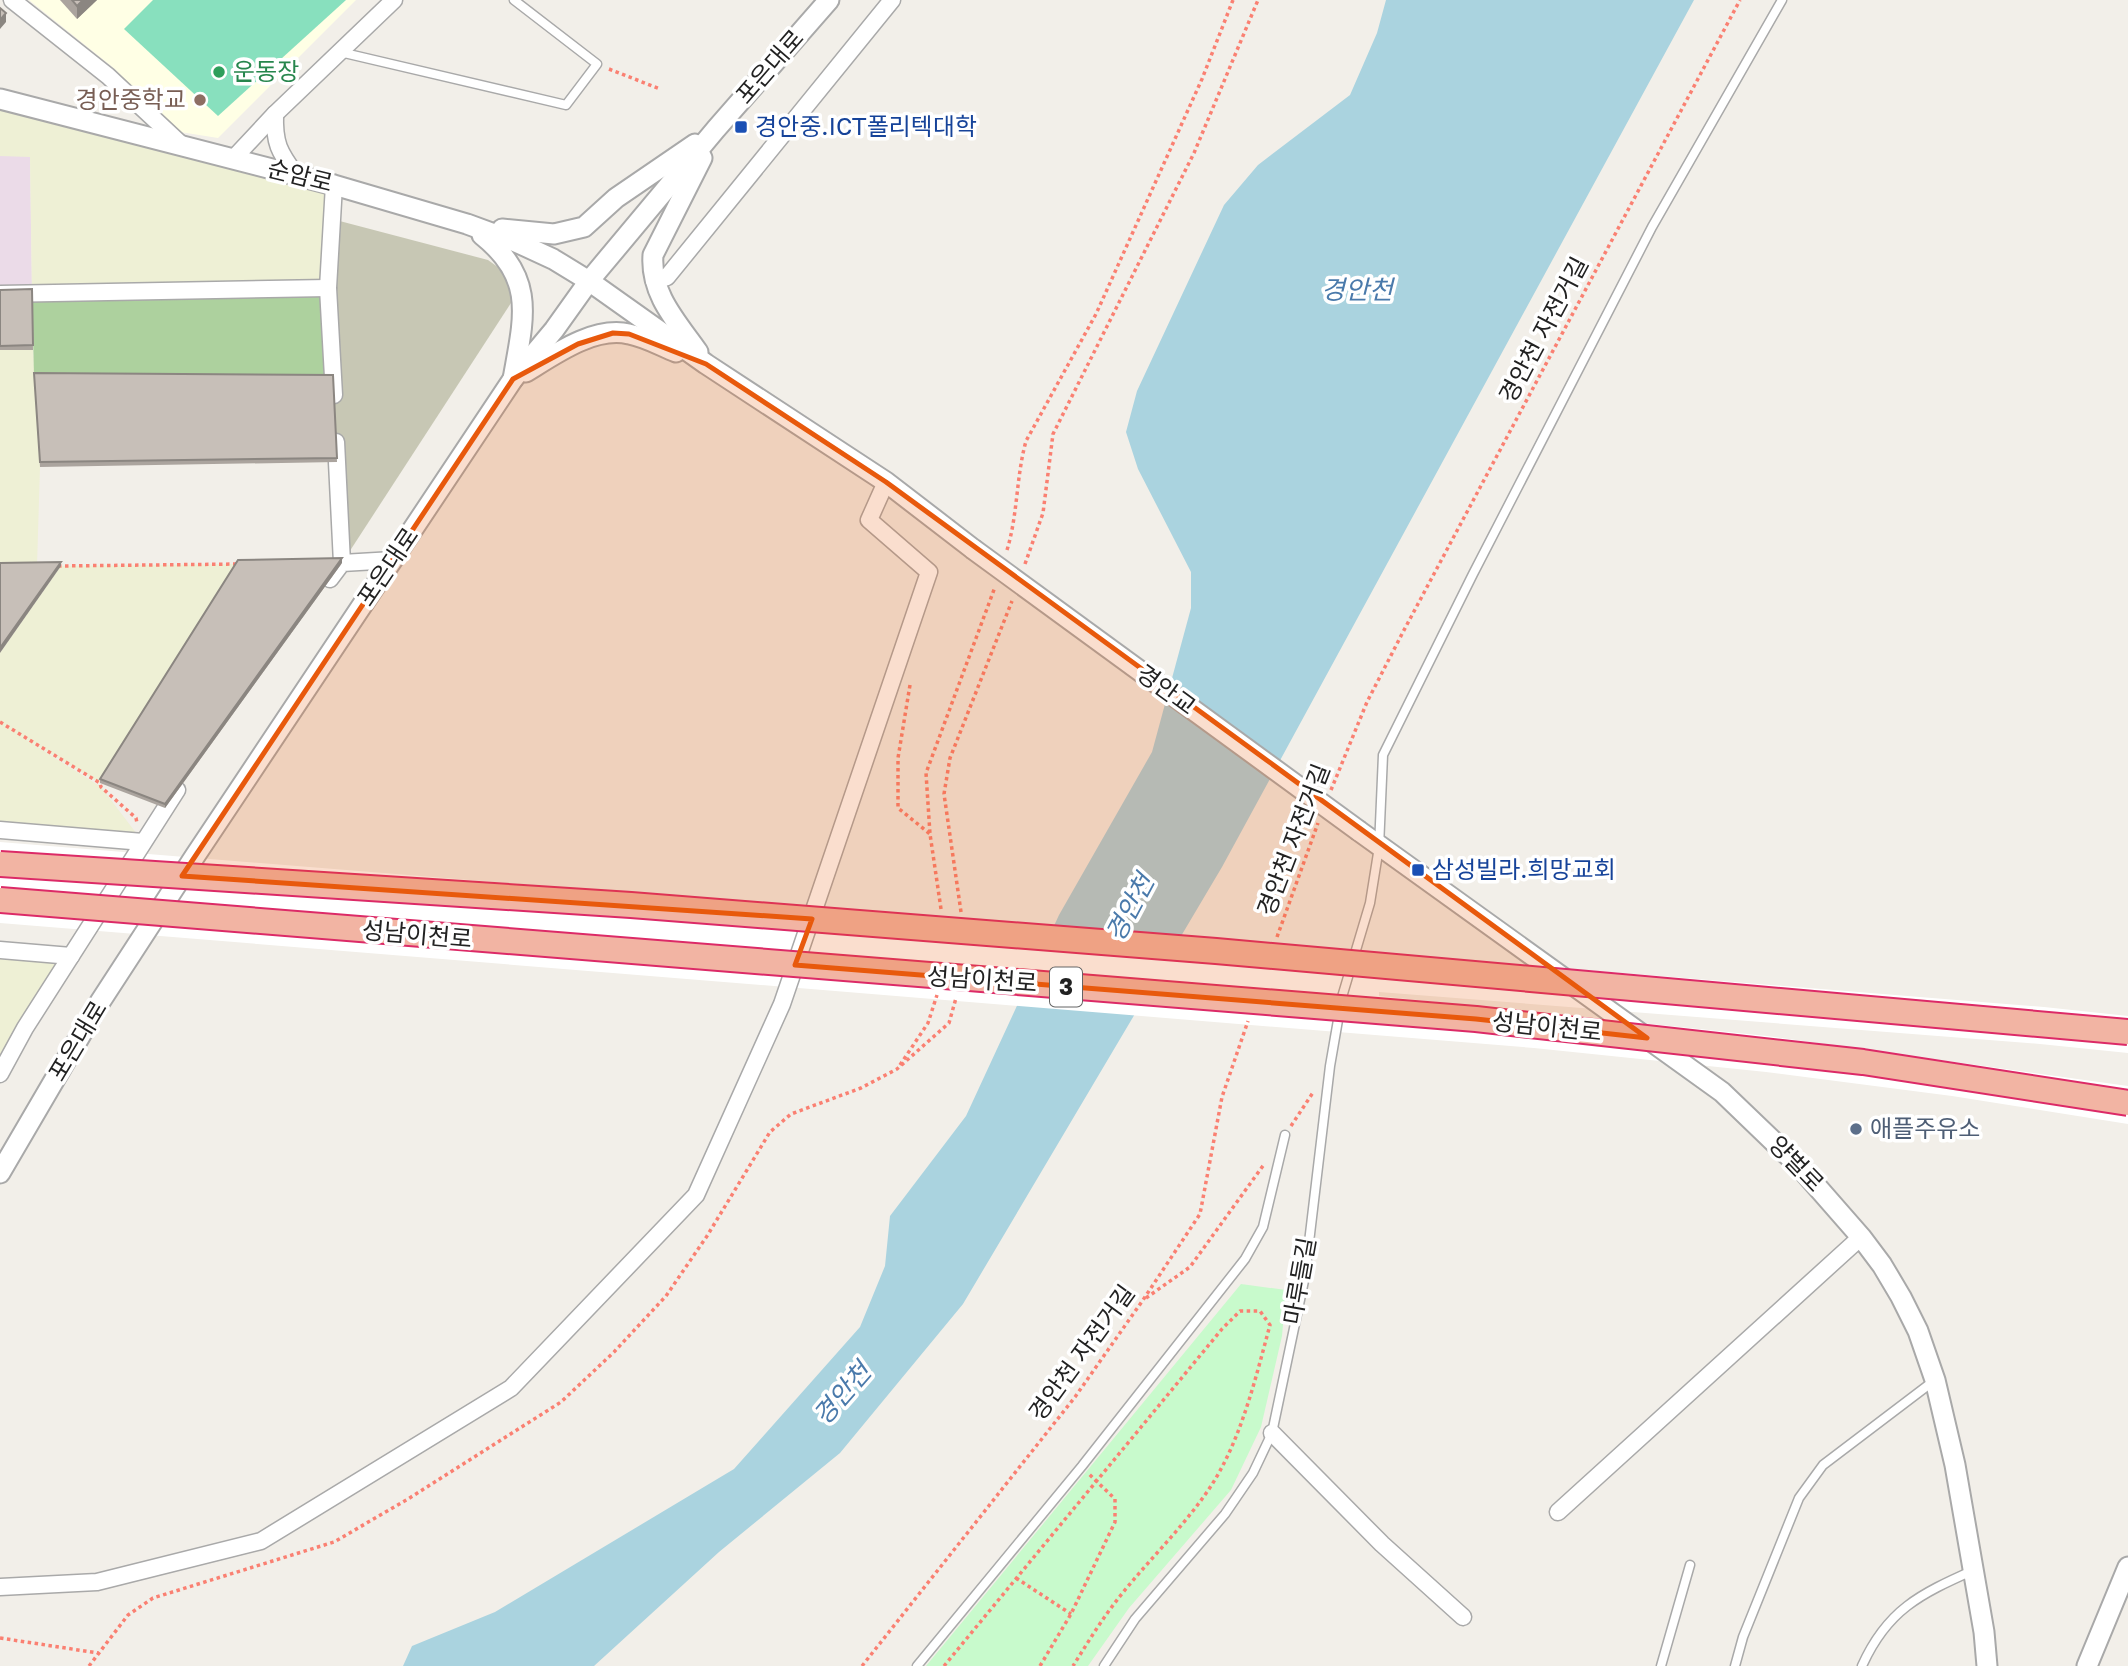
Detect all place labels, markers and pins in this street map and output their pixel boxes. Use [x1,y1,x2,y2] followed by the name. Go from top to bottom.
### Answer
[233,56,299,85] place label: 운동장
[211,64,227,80] marker: 운동장
[76,84,186,113] place label: 경안중학교
[192,92,208,108] marker: 경안중학교
[755,111,977,140] place label: 경안중.ICT폴리텍대학
[733,119,749,135] marker: 경안중.ICT폴리텍대학
[1432,854,1616,883] place label: 삼성빌라.희망교회
[1410,862,1426,878] marker: 삼성빌라.희망교회
[1870,1113,1980,1142] place label: 애플주유소
[1848,1121,1864,1137] marker: 애플주유소

